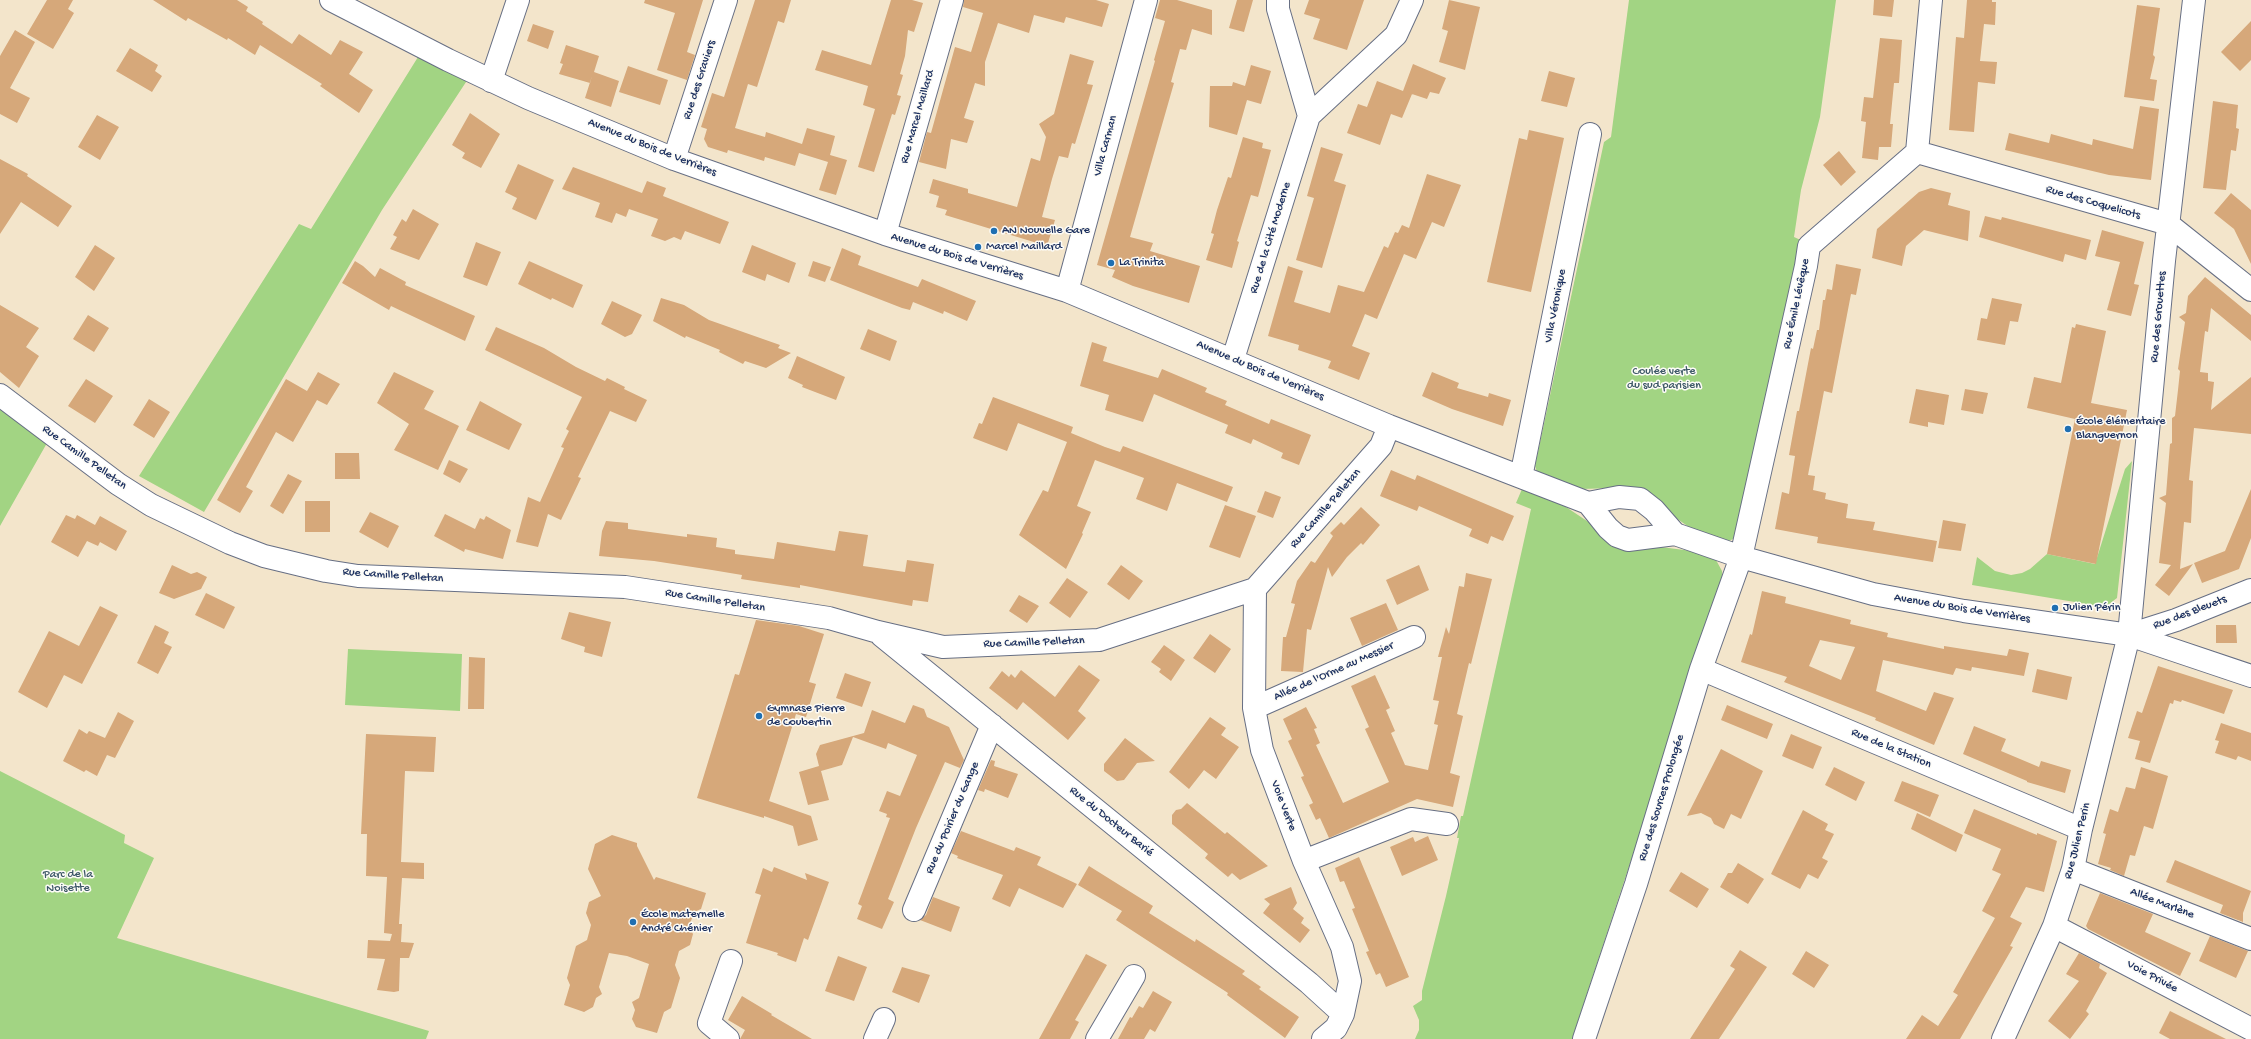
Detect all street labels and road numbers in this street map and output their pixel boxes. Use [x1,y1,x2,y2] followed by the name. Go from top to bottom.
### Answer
[680,38,720,122] street label: Rue des Graviers
[898,69,938,165] street label: Rue Marcel Maillard
[1091,114,1121,178] street label: Villa Carman
[585,116,719,180] street label: Avenue du Bois de Verrières
[1247,180,1295,296] street label: Rue de la Cité Moderne
[2044,183,2142,223] street label: Rue des Coquelicots
[889,230,1025,284] street label: Avenue du Bois de Verrières
[1780,257,1814,351] street label: Rue Émile Lévêque
[1542,268,1570,344] street label: Villa Véronique
[2148,271,2170,363] street label: Rue des Grouettes
[1194,337,1326,405] street label: Avenue du Bois de Verrières
[39,422,129,494] street label: Rue Camille Pelletan
[1287,466,1365,552] street label: Rue Camille Pelletan
[342,565,444,587] street label: Rue Camille Pelletan
[664,586,766,616] street label: Rue Camille Pelletan
[1893,591,2031,627] street label: Avenue du Bois de Verrières
[2151,592,2229,634] street label: Rue des Bleuets
[983,634,1085,652] street label: Rue Camille Pelletan
[1272,639,1396,705] street label: Allée de l'Orme au Messier
[1849,726,1933,772] street label: Rue de la Station
[1636,733,1688,863] street label: Rue des Sources Prolongée
[923,760,983,876] street label: Rue du Poirier du Gange
[1267,779,1299,833] street label: Voie Verte
[1066,784,1156,860] street label: Rue du Docteur Barié
[2062,801,2094,881] street label: Rue Julien Perin
[2128,885,2196,923] street label: Allée Marlène
[2124,958,2180,996] street label: Voie Privée

